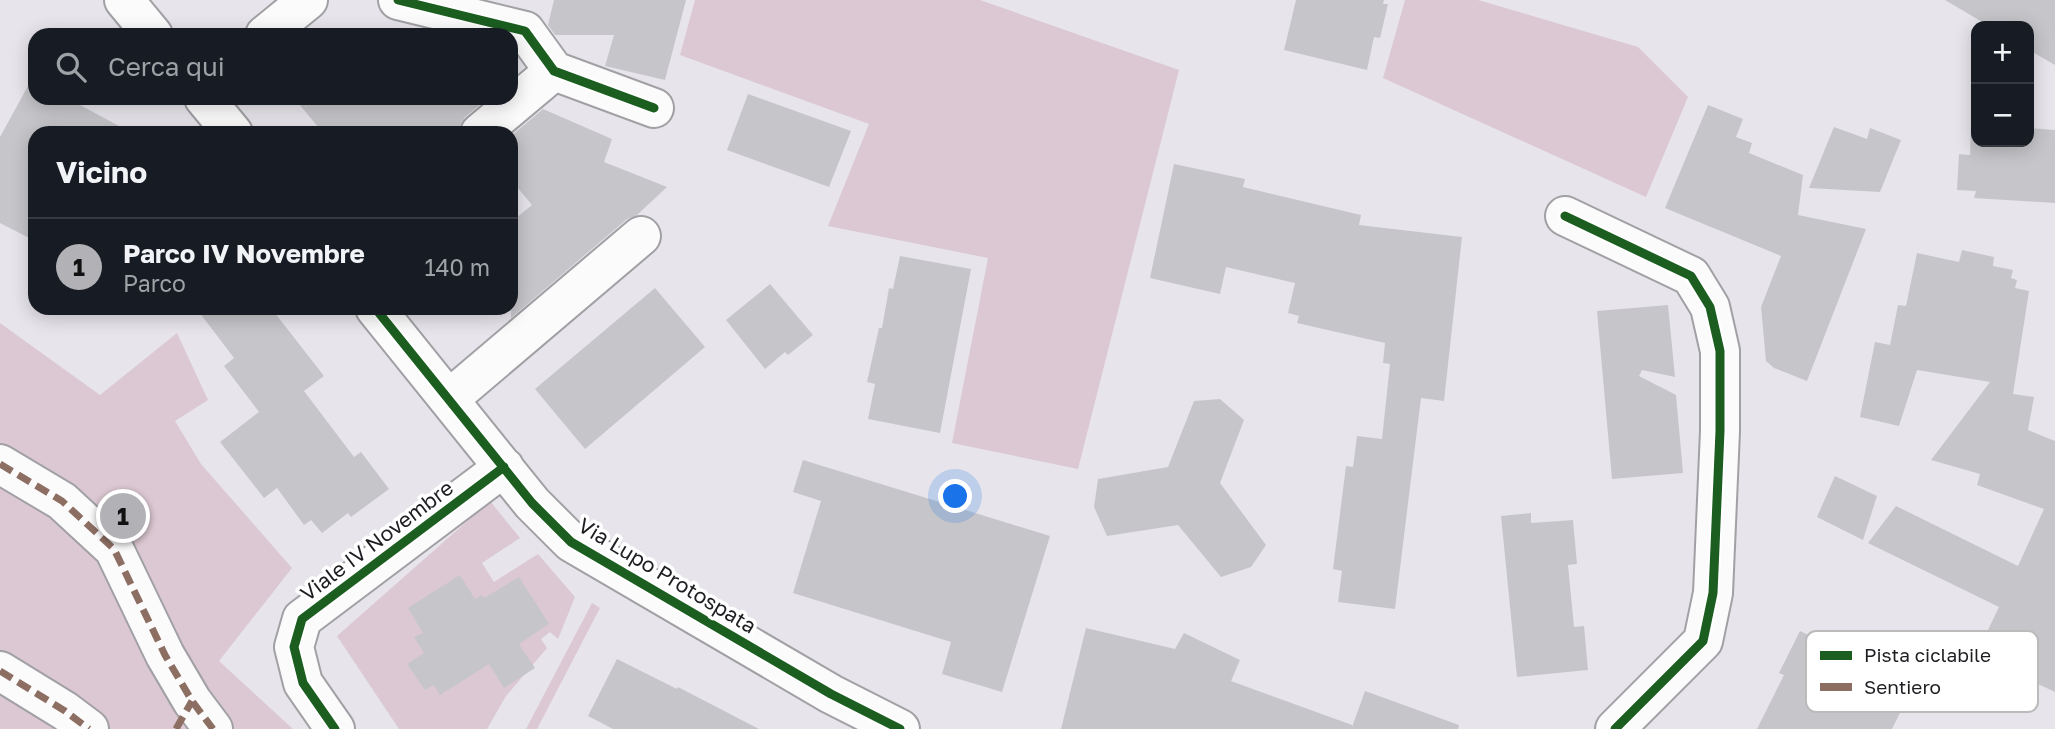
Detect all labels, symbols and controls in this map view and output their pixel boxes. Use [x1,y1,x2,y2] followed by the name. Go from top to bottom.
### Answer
[1971,21,2034,147] map controls
[1971,21,2034,84] button: +
[28,28,518,105] search box
[52,48,90,86] icon: search
[108,51,225,82] text: Cerca qui
[1971,84,2034,147] button: −
[56,154,147,190] text: Vicino
[123,238,365,269] text: Parco IV Novembre
[73,253,85,281] text: 1
[424,253,490,281] text: 140 m
[123,269,186,297] text: Parco
[295,474,458,606] street label: Viale IV Novembre
[938,479,972,513] your location
[100,490,146,542] pin: 1
[574,512,761,639] street label: Via Lupo Protospata
[1806,631,2038,712] legend
[1864,643,1991,666] text: Pista ciclabile
[1864,675,1941,698] text: Sentiero

